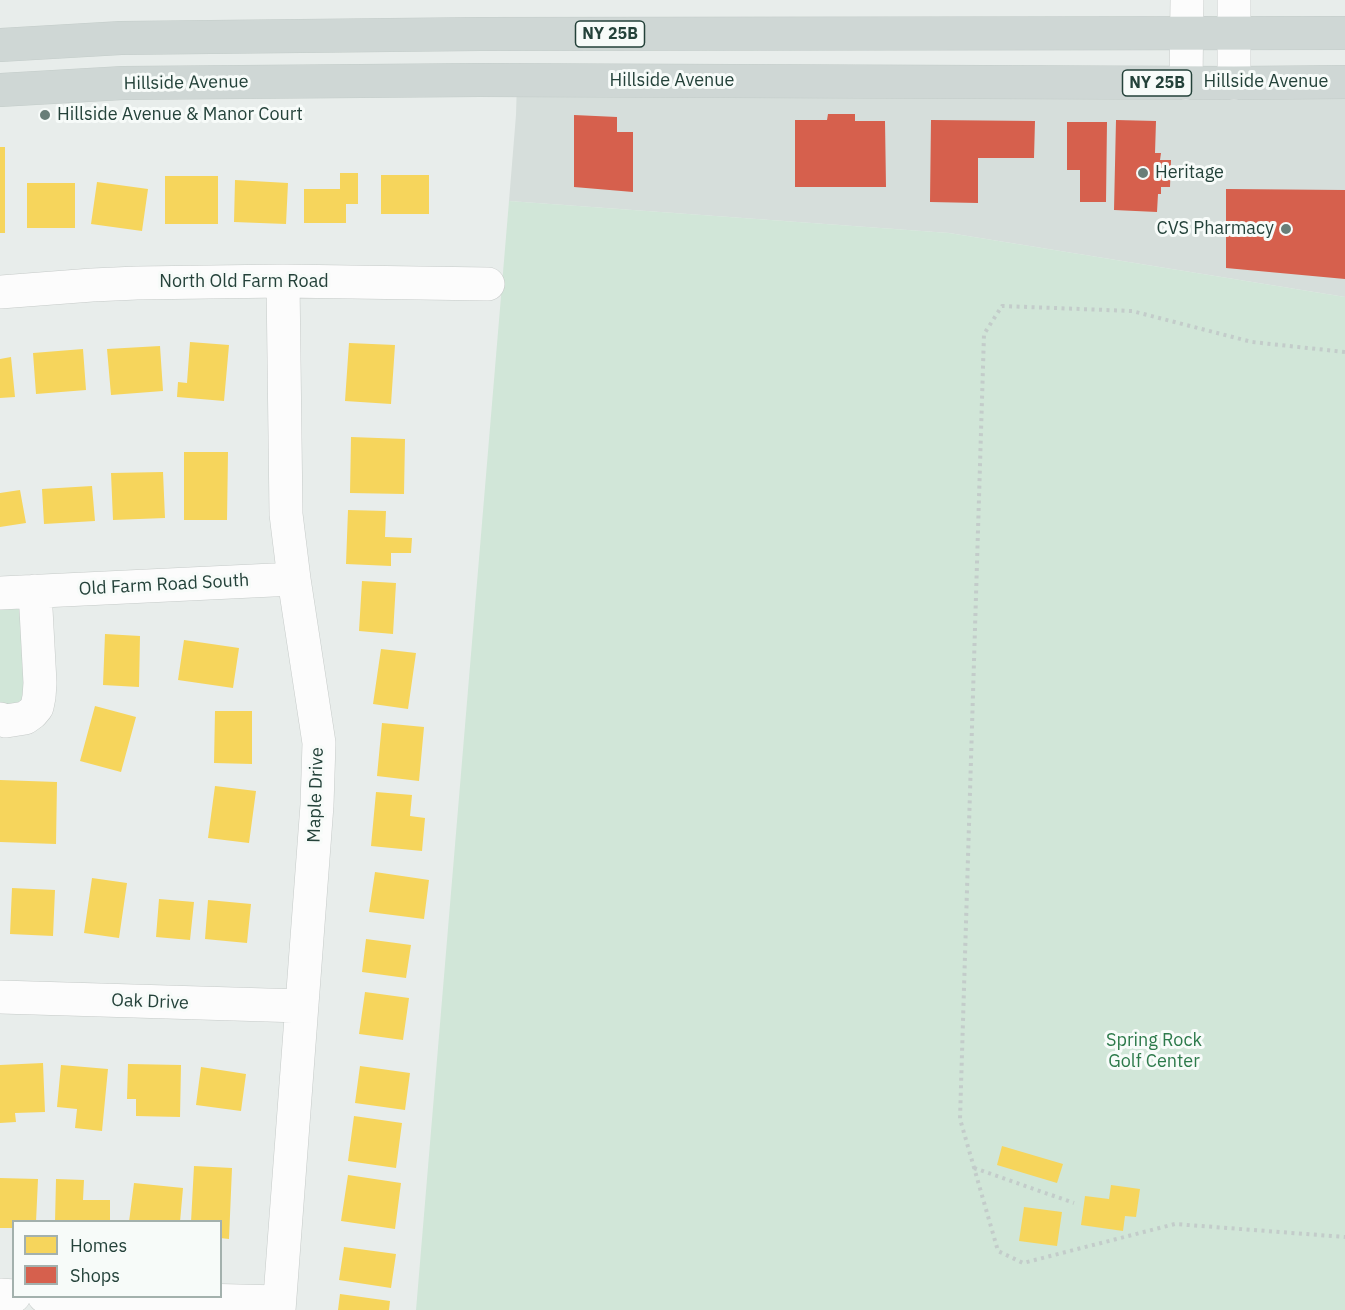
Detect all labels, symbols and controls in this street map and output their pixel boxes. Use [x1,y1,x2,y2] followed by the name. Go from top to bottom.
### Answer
[576,21,644,47] road number: NY 25B
[610,70,734,92] street label: Hillside Avenue
[1122,70,1192,96] road number: NY 25B
[123,71,249,95] street label: Hillside Avenue
[1204,71,1328,93] street label: Hillside Avenue
[57,104,303,126] place label: Hillside Avenue & Manor Court
[38,108,52,122] marker: Hillside Avenue & Manor Court
[1155,162,1224,184] place label: Heritage
[1136,166,1150,180] marker: Heritage
[1157,218,1274,240] place label: CVS Pharmacy
[1279,222,1293,236] marker: CVS Pharmacy
[159,271,329,293] street label: North Old Farm Road
[78,570,250,600] street label: Old Farm Road South
[304,747,328,843] street label: Maple Drive
[111,990,189,1014] street label: Oak Drive
[1106,1030,1202,1072] park label: Spring Rock Golf Center
[12,1220,222,1298] legend
[70,1234,127,1257] text: Homes
[70,1264,120,1287] text: Shops

